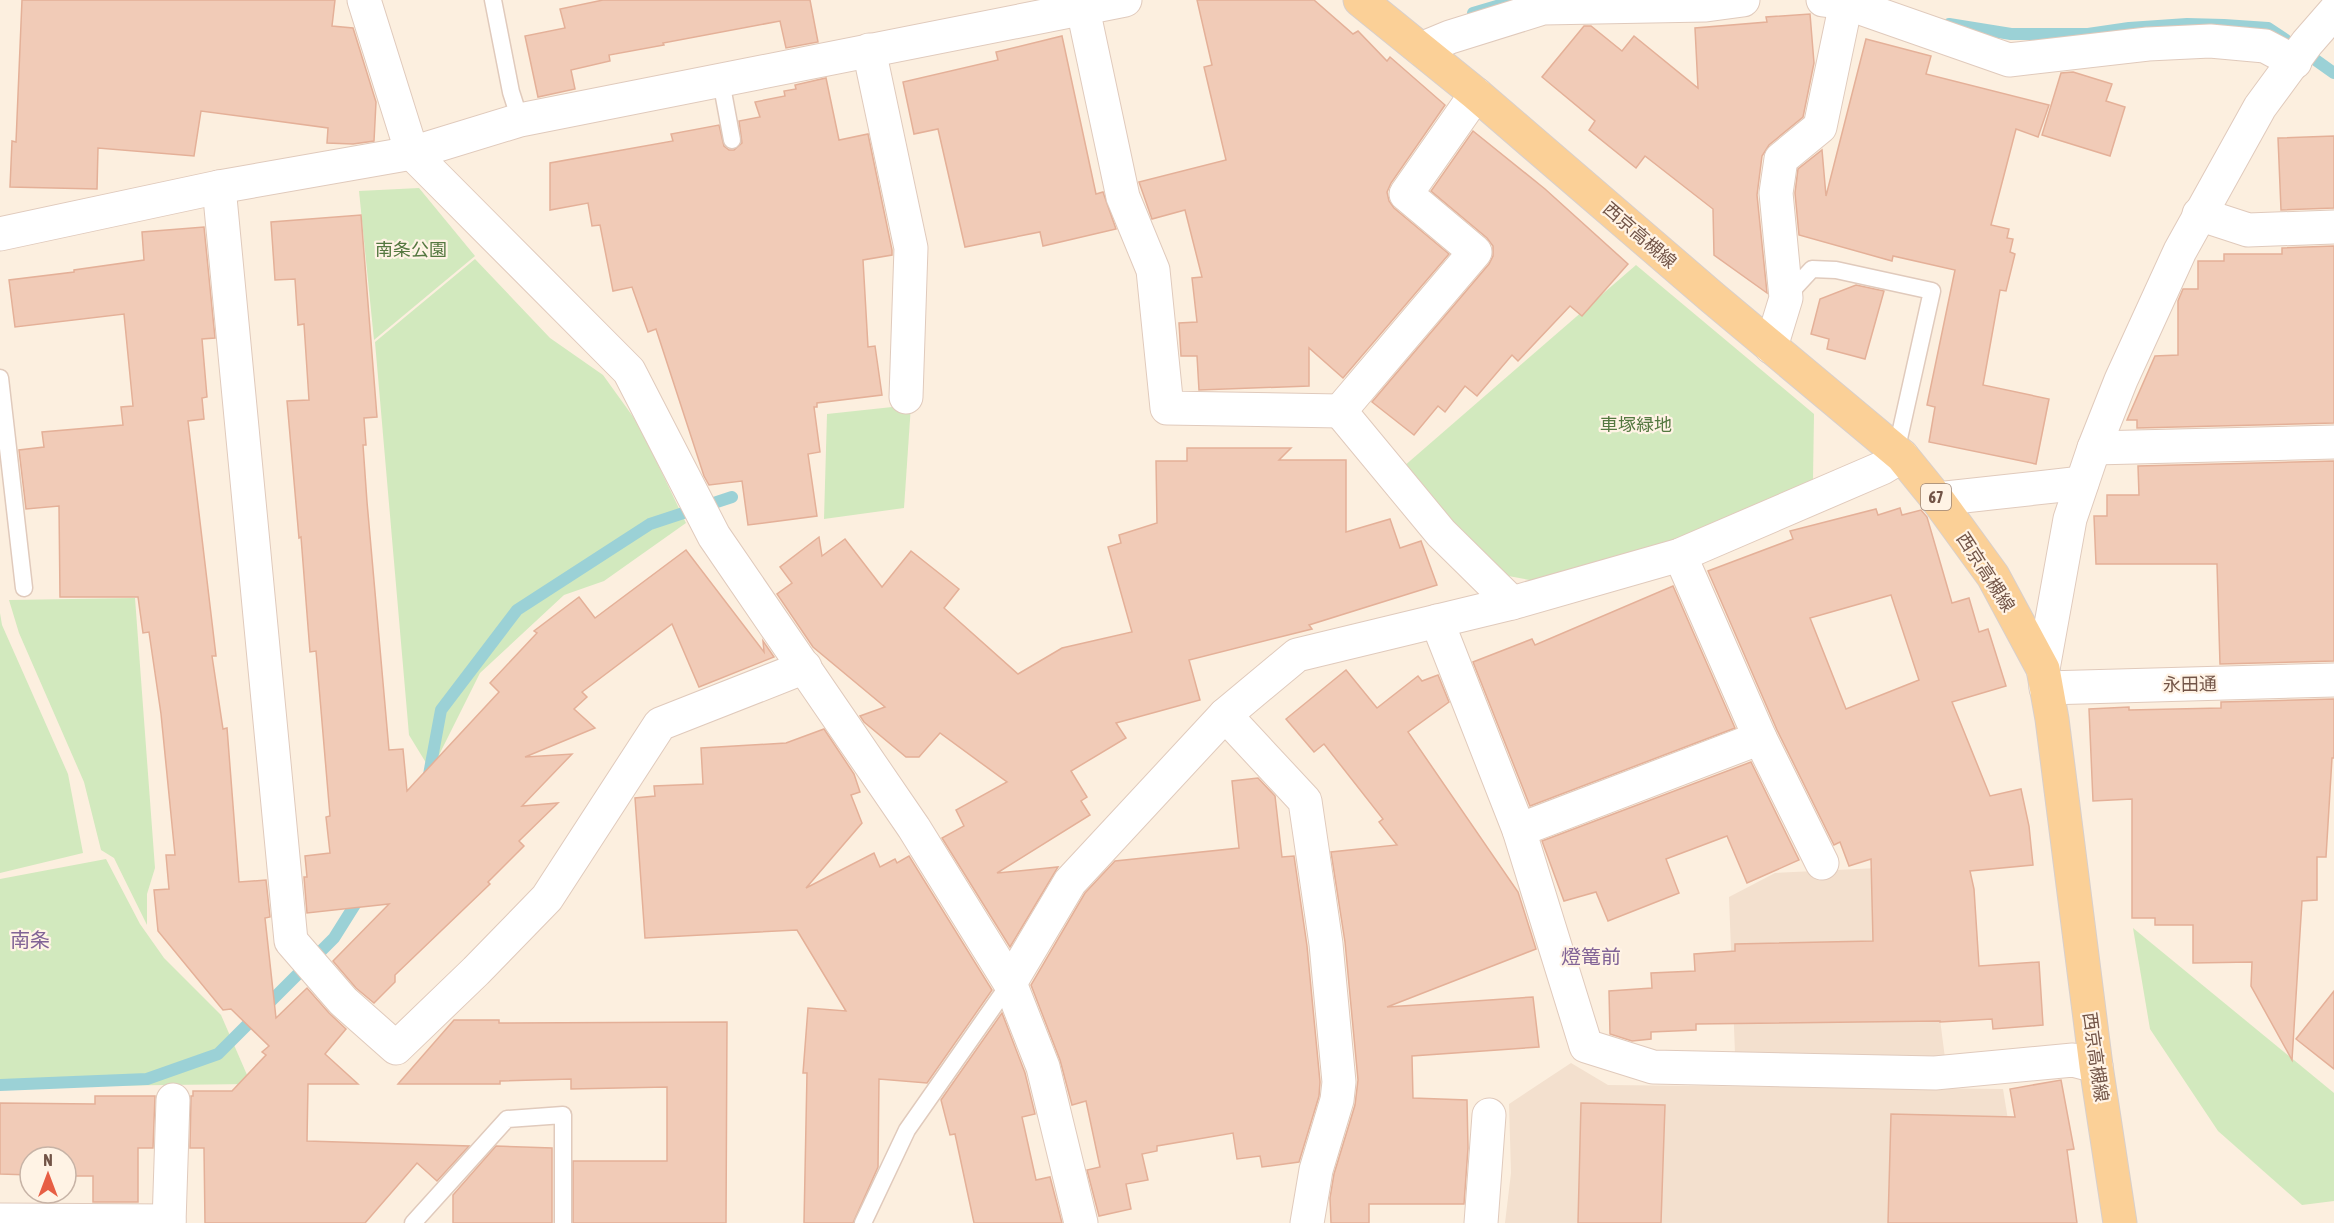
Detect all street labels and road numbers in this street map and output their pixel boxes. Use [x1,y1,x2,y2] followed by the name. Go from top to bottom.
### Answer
[1599,198,1681,272] street label: 西京高槻線
[1921,484,1951,510] road number: 67
[1953,529,2019,615] street label: 西京高槻線
[2163,673,2217,695] street label: 永田通
[2079,1011,2113,1103] street label: 西京高槻線

